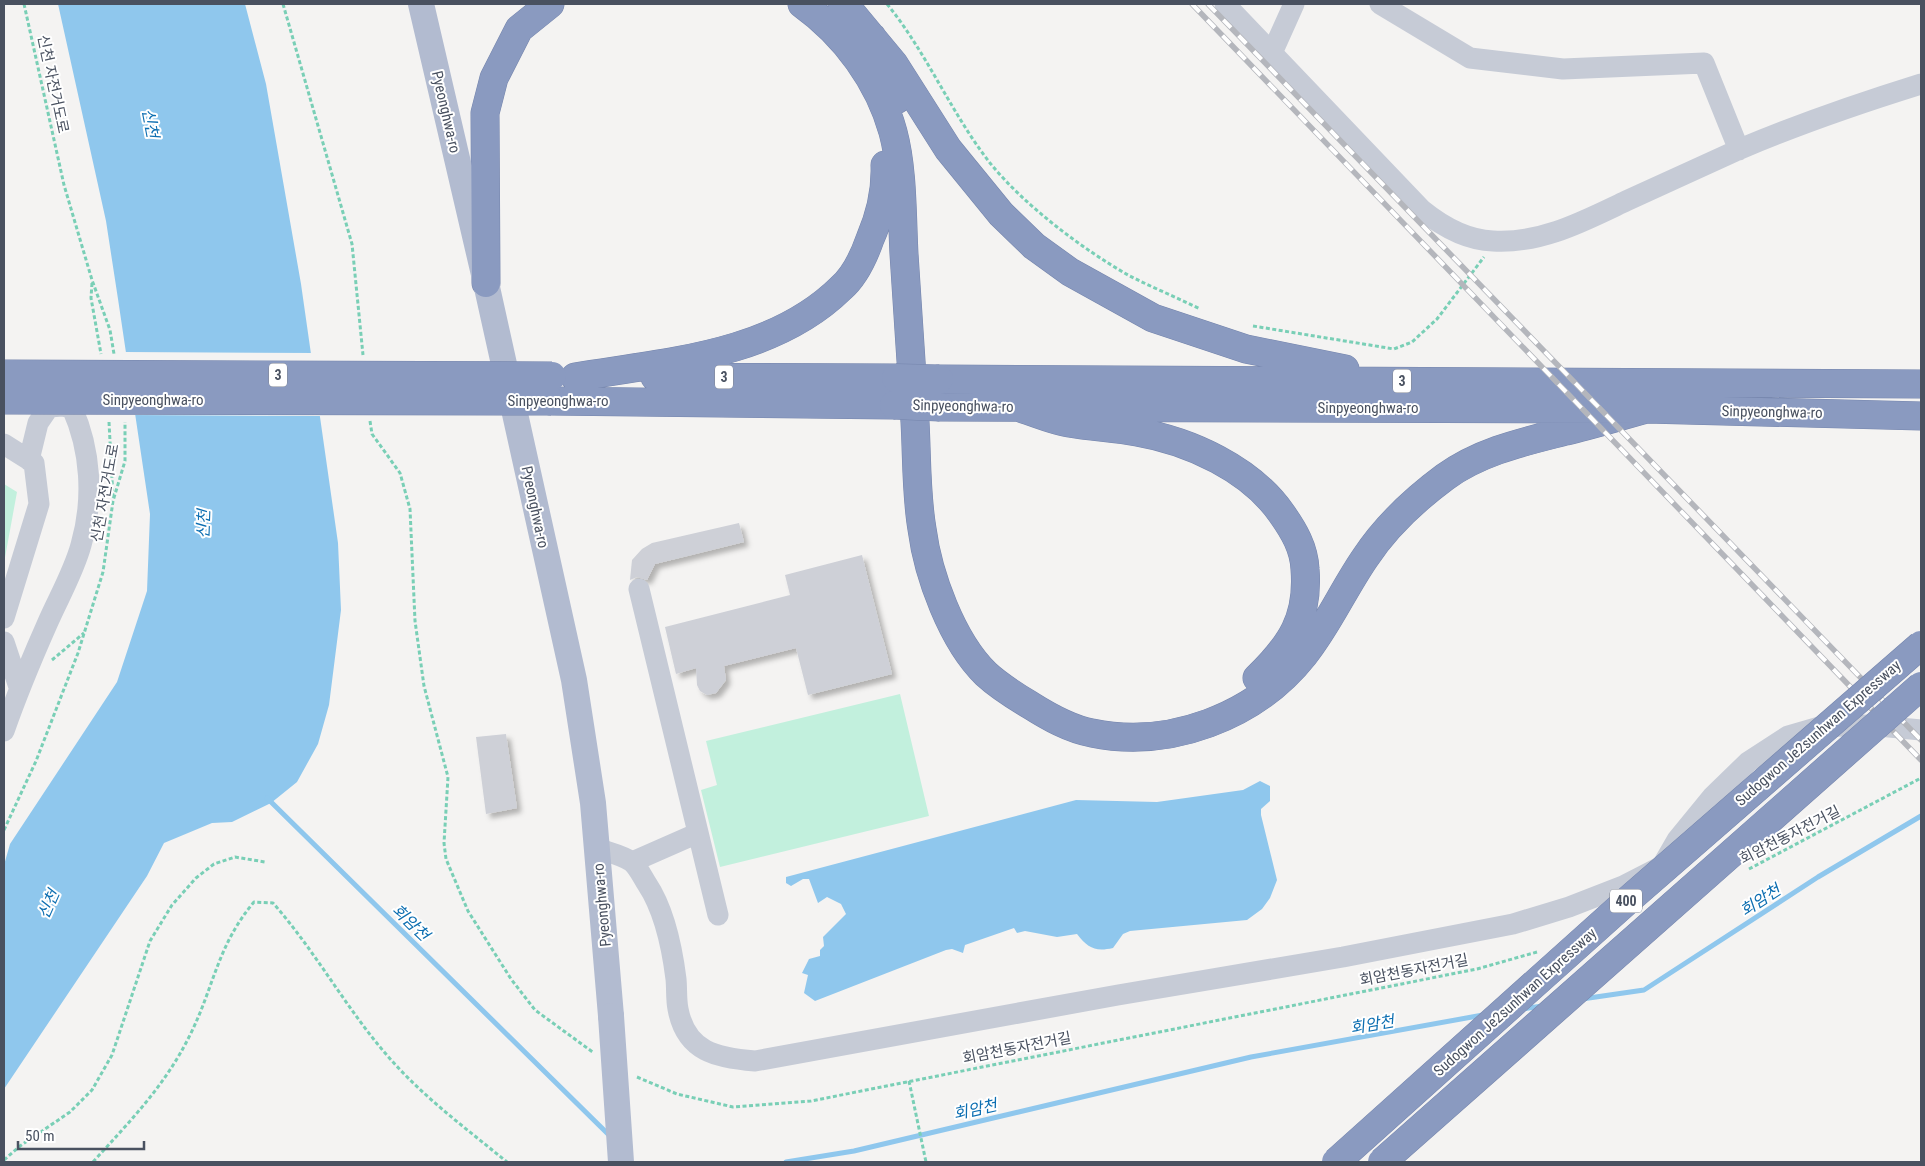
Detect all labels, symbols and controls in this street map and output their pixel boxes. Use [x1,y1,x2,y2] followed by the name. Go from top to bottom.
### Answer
[34,33,72,135] street label: 신천 자전거도로
[428,69,464,155] street label: Pyeonghwa-ro
[138,107,163,142] water label: 신천
[269,364,287,386] road number: 3
[715,366,733,388] road number: 3
[1393,370,1411,392] road number: 3
[102,391,204,409] street label: Sinpyeonghwa-ro
[507,392,609,410] street label: Sinpyeonghwa-ro
[912,396,1014,416] street label: Sinpyeonghwa-ro
[1317,399,1419,417] street label: Sinpyeonghwa-ro
[1721,402,1823,422] street label: Sinpyeonghwa-ro
[87,442,123,544] street label: 신천 자전거도로
[518,464,552,550] street label: Pyeonghwa-ro
[193,507,214,539] water label: 신천
[1732,656,1904,810] street label: Sudogwon Je2sunhwan Expressway
[1737,802,1843,868] street label: 회암천동자전거길
[589,863,615,947] street label: Pyeonghwa-ro
[1737,879,1786,920] water label: 회암천
[34,885,64,922] water label: 신천
[1610,889,1642,912] road number: 400
[388,900,435,946] water label: 회암천
[1430,924,1600,1080] street label: Sudogwon Je2sunhwan Expressway
[1358,951,1470,989] street label: 회암천동자전거길
[1349,1011,1398,1038] water label: 회암천
[961,1029,1073,1067] street label: 회암천동자전거길
[951,1095,1001,1124] water label: 회암천
[18,1118,144,1150] scale bar
[25,1127,55,1145] text: 50 m

